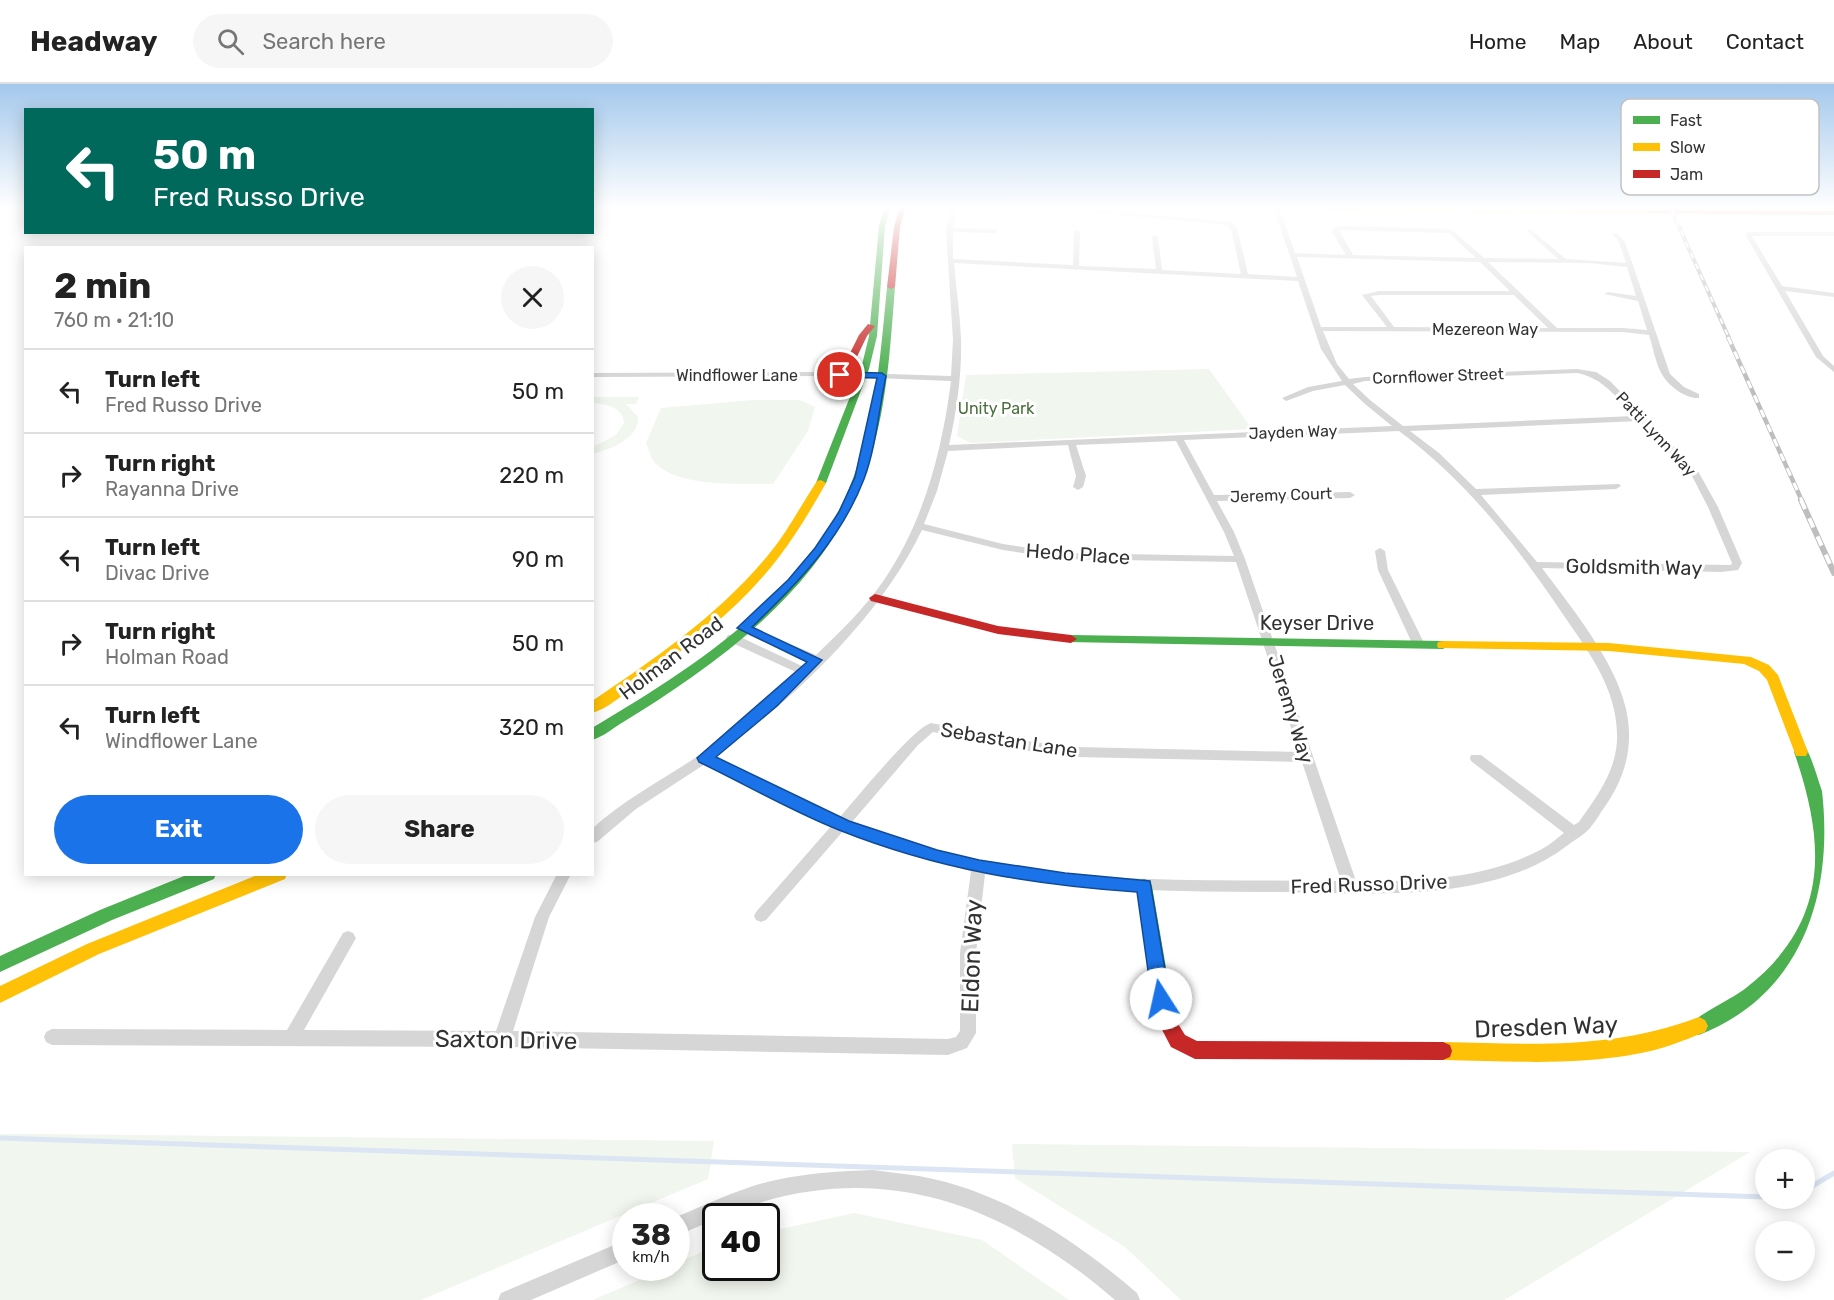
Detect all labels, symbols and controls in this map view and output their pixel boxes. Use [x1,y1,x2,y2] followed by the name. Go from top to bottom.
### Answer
[193,14,613,68] search box
[30,25,157,58] text: Headway
[214,25,247,58] icon: search
[262,28,386,55] text: Search here
[1469,29,1526,54] text: Home
[1559,29,1600,54] text: Map
[1633,29,1693,54] text: About
[1726,29,1804,54] text: Contact
[1621,99,1819,195] legend
[1670,111,1702,130] text: Fast
[153,130,256,180] text: 50 m
[54,132,132,210] icon: left
[1670,138,1706,157] text: Slow
[1670,165,1703,184] text: Jam
[153,181,365,213] text: Fred Russo Drive
[54,264,152,307] text: 2 min
[501,266,564,329] button: close
[54,308,174,332] text: 760 m · 21:10
[1432,320,1538,339] street label: Mezereon Way
[814,349,865,400] pin
[823,358,856,391] icon: arrive
[1372,364,1504,388] street label: Cornflower Street
[105,366,200,393] text: Turn left
[676,366,798,385] street label: Windflower Lane
[54,375,87,408] icon: left
[512,378,564,405] text: 50 m
[1612,388,1700,480] street label: Patti Lynn Way
[105,393,262,417] text: Fred Russo Drive
[958,399,1035,418] park label: Unity Park
[1248,421,1338,443] street label: Jayden Way
[105,450,215,477] text: Turn right
[54,459,87,492] icon: right
[499,462,564,489] text: 220 m
[105,477,239,501] text: Rayanna Drive
[1230,484,1332,506] street label: Jeremy Court
[105,534,200,561] text: Turn left
[1025,538,1131,570] street label: Hedo Place
[54,543,87,576] icon: left
[512,546,564,573] text: 90 m
[1565,554,1703,580] street label: Goldsmith Way
[105,561,209,585] text: Divac Drive
[614,611,728,705] street label: Holman Road
[1260,611,1374,635] street label: Keyser Drive
[105,618,215,645] text: Turn right
[54,627,87,660] icon: right
[512,630,564,657] text: 50 m
[105,645,229,669] text: Holman Road
[1263,652,1319,766] street label: Jeremy Way
[105,702,200,729] text: Turn left
[54,711,87,744] icon: left
[499,714,564,741] text: 320 m
[939,717,1079,763] street label: Sebastan Lane
[105,729,258,753] text: Windflower Lane
[54,795,303,864] button: Exit
[315,795,564,864] button: Share
[1290,869,1448,899] street label: Fred Russo Drive
[956,899,988,1013] street label: Eldon Way
[1129,967,1193,1031] position arrow
[1474,1010,1618,1044] street label: Dresden Way
[435,1025,577,1055] street label: Saxton Drive
[1755,1149,1815,1281] map controls
[1755,1149,1815,1209] button: +
[702,1203,780,1281] speed limit sign: 40
[631,1217,671,1253] text: 38
[1755,1221,1815,1281] button: −
[632,1248,670,1266] text: km/h

